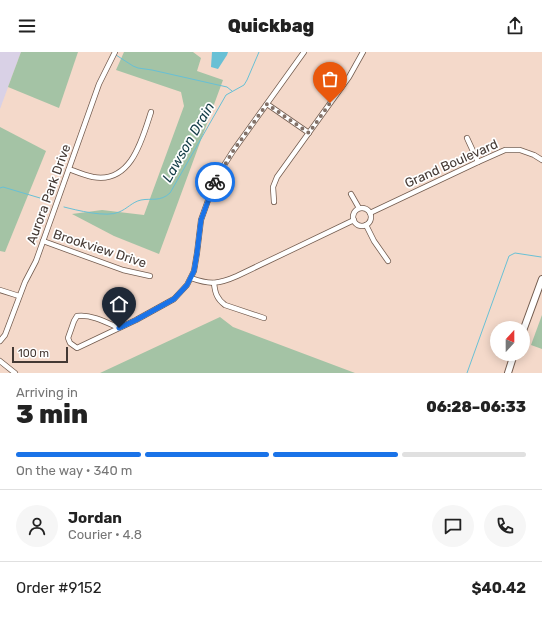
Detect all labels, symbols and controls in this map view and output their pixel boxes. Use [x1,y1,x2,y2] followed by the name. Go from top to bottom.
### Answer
[16,15,38,37] icon: menu
[228,15,314,37] text: Quickbag
[504,15,526,37] icon: share
[313,62,347,103] pin
[319,68,341,90] icon: bag
[159,99,218,185] water label: Lawson Drain
[402,136,500,191] street label: Grand Boulevard
[23,142,74,246] street label: Aurora Park Drive
[195,162,235,202] courier
[204,171,226,193] icon: bike
[51,226,148,271] street label: Brookview Drive
[102,287,136,328] pin
[108,293,130,315] icon: home
[490,321,530,361] north arrow
[490,321,530,361] map controls
[12,345,68,364] scale bar
[18,347,49,360] text: 100 m
[16,385,78,400] text: Arriving in
[426,398,526,416] text: 06:28–06:33
[16,399,88,430] text: 3 min
[16,463,132,478] text: On the way · 340 m
[16,505,58,547] button: person
[432,505,474,547] button: chat
[484,505,526,547] button: phone
[68,509,122,527] text: Jordan
[68,527,142,542] text: Courier · 4.8
[16,579,102,597] text: Order #9152
[471,579,526,597] text: $40.42

